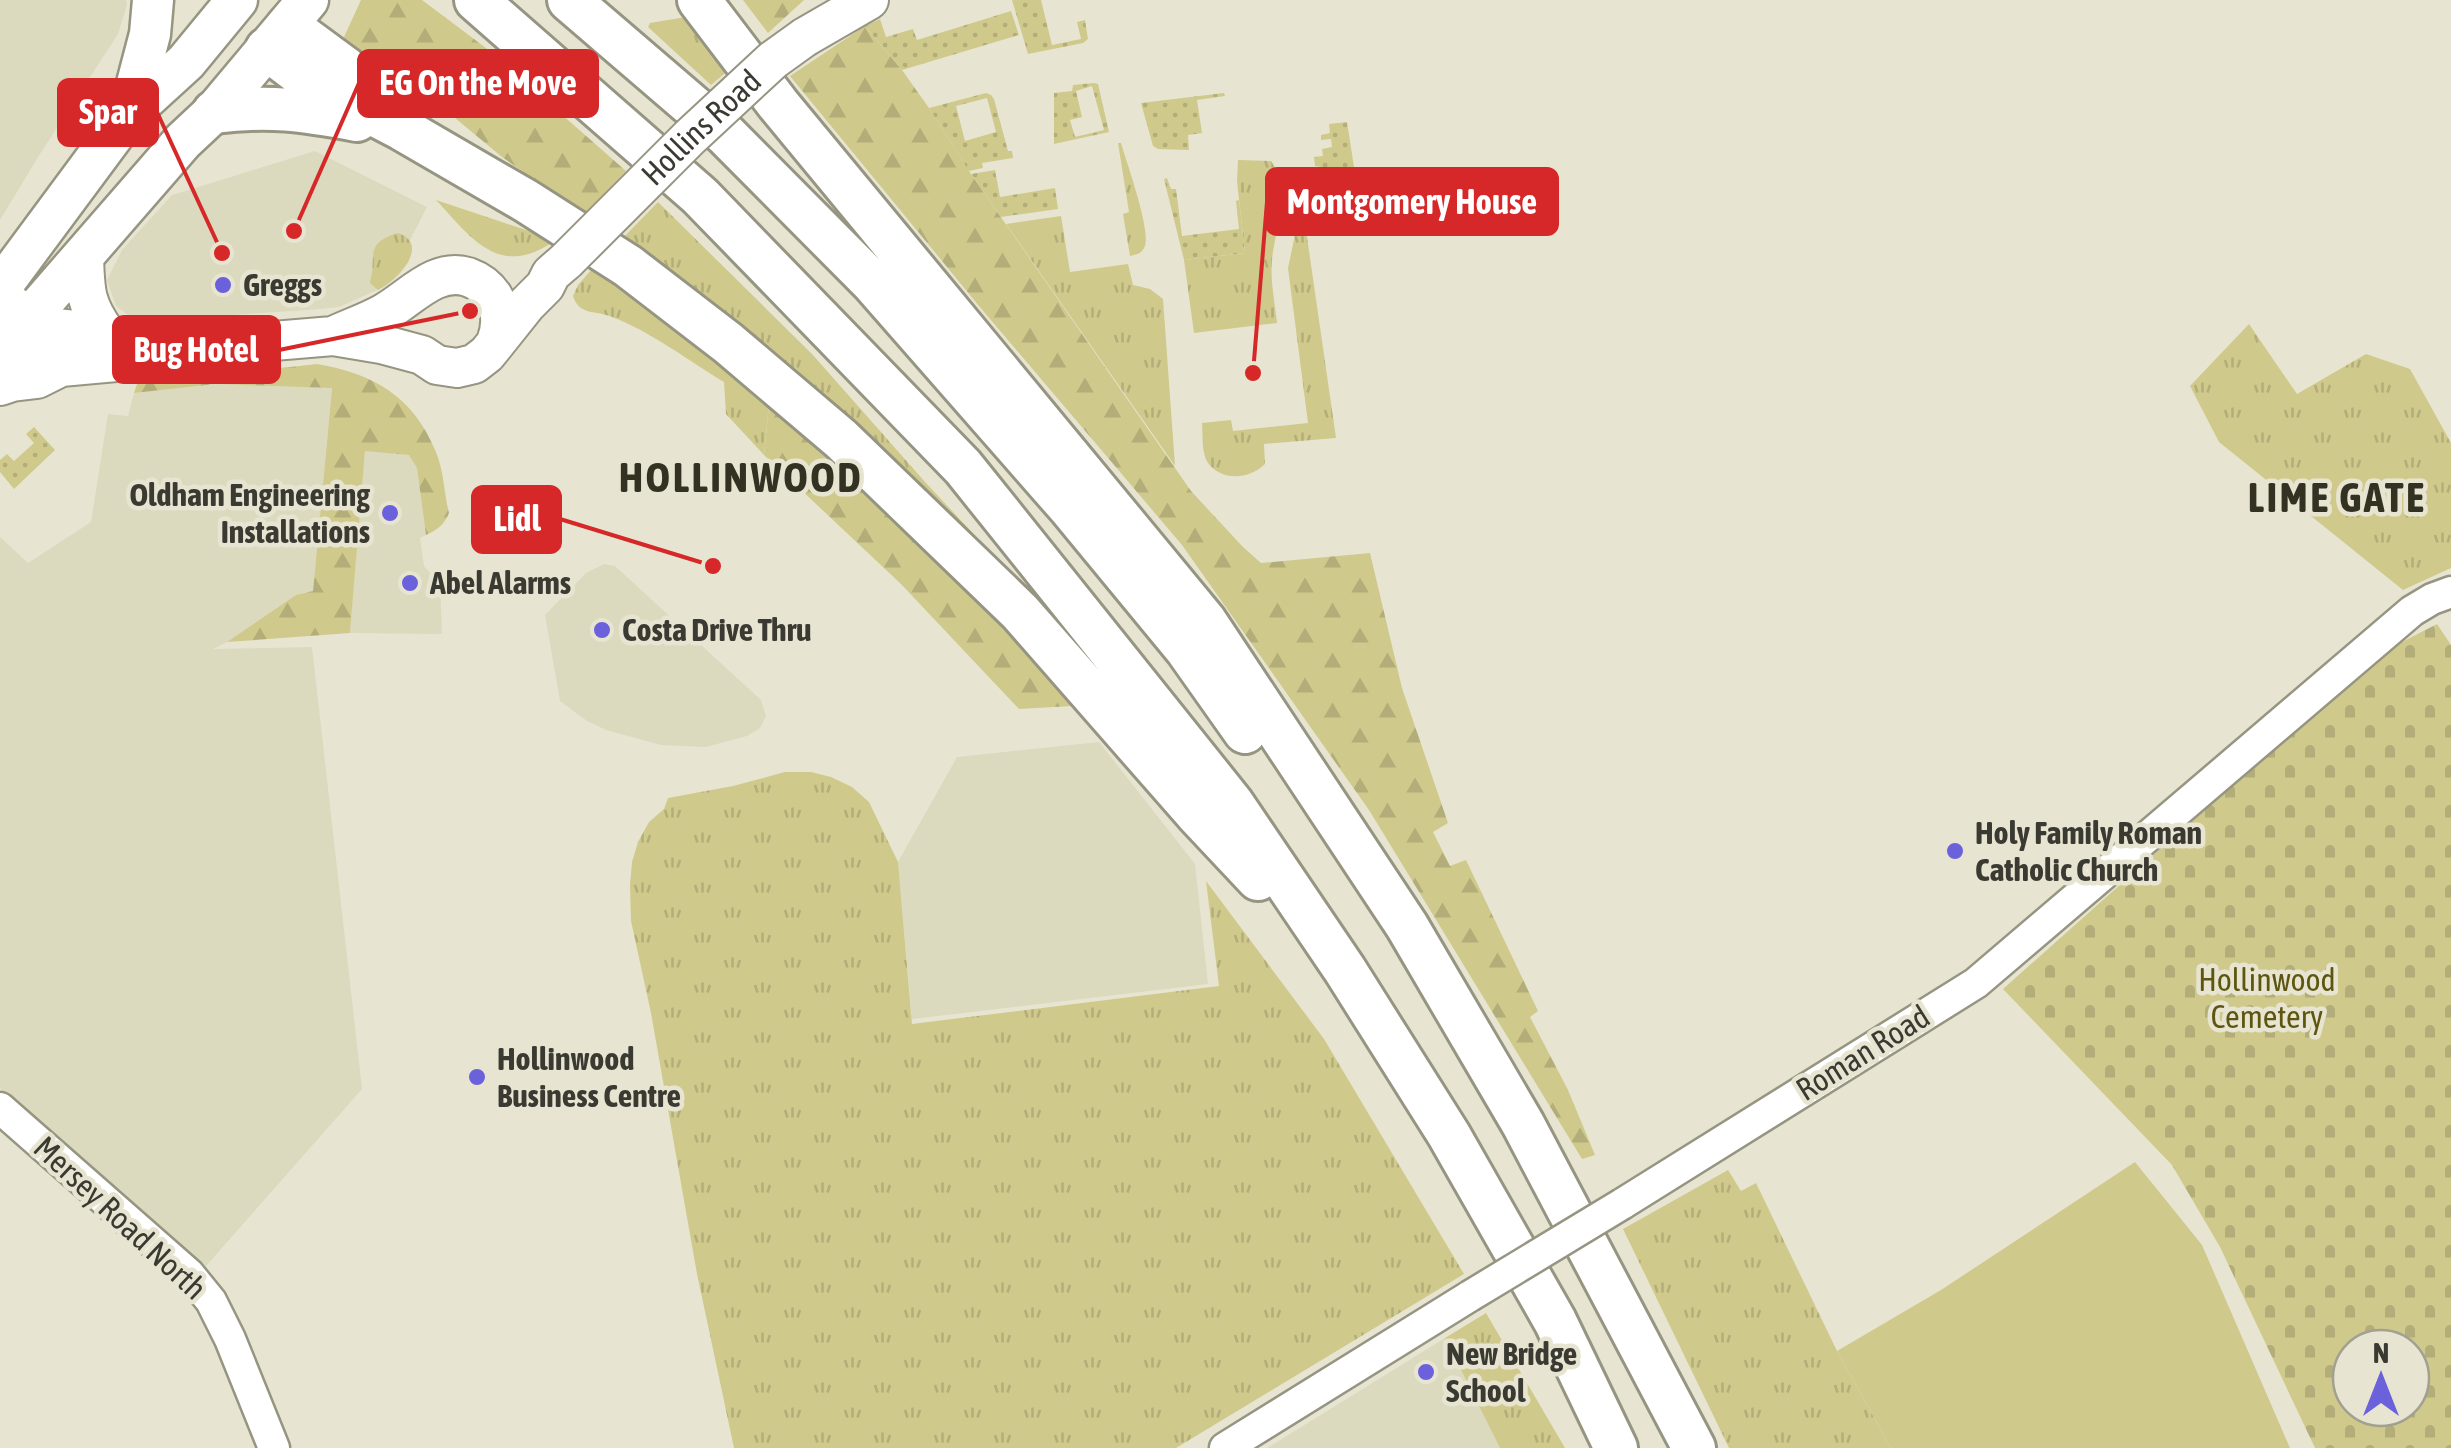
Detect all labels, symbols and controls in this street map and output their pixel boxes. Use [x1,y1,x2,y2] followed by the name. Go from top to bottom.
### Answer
[359,51,597,116] callout: EG On the Move
[379,62,577,102] text: EG On the Move
[634,62,768,193] street label: Hollins Road
[59,80,157,145] callout: Spar
[79,91,138,131] text: Spar
[1267,169,1557,234] callout: Montgomery House
[1287,181,1537,221] text: Montgomery House
[243,266,322,303] place label: Greggs
[212,274,234,296] marker: Greggs
[114,317,279,382] callout: Bug Hotel
[133,329,259,369] text: Bug Hotel
[619,453,863,501] district label: HOLLINWOOD
[2248,473,2426,521] district label: LIME GATE
[129,476,370,550] place label: Oldham Engineering Installations
[473,487,560,552] callout: Lidl
[493,498,541,538] text: Lidl
[379,502,401,524] marker: Oldham Engineering Installations
[429,564,571,601] place label: Abel Alarms
[399,572,421,594] marker: Abel Alarms
[622,611,812,648] place label: Costa Drive Thru
[591,619,613,641] marker: Costa Drive Thru
[1975,814,2202,888] place label: Holy Family Roman Catholic Church
[1944,840,1966,862] marker: Holy Family Roman Catholic Church
[2198,961,2336,1035] park label: Hollinwood Cemetery
[1789,997,1936,1108] street label: Roman Road
[497,1040,681,1114] place label: Hollinwood Business Centre
[466,1066,488,1088] marker: Hollinwood Business Centre
[27,1128,214,1307] street label: Mersey Road North
[2331,1328,2431,1428] north arrow
[1446,1335,1577,1409] place label: New Bridge School
[2373,1337,2389,1369] text: N
[1415,1361,1437,1383] marker: New Bridge School

